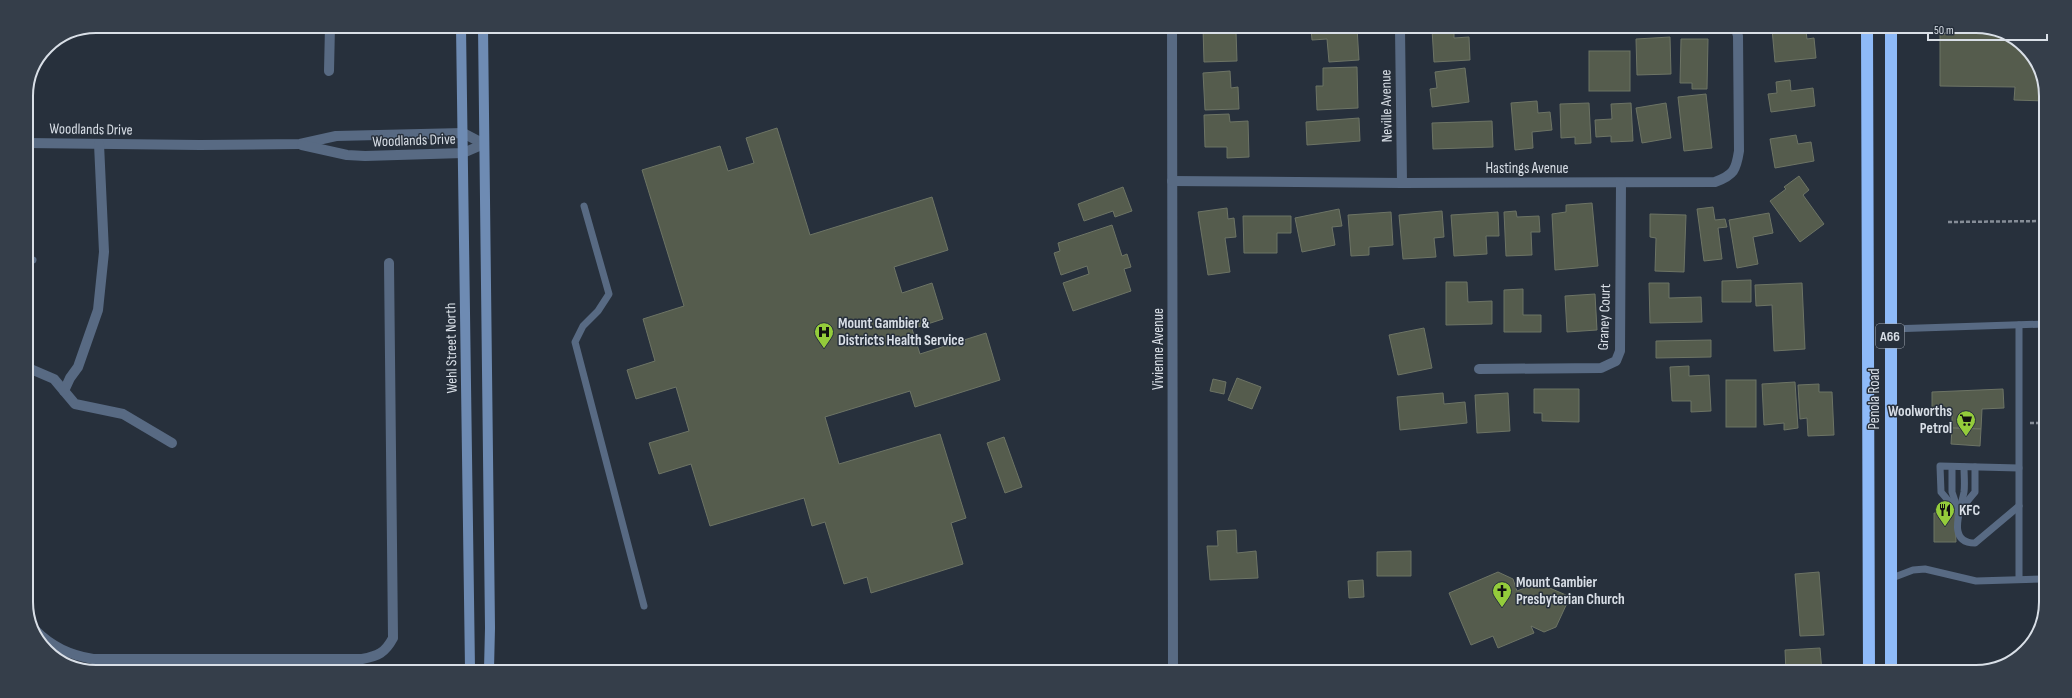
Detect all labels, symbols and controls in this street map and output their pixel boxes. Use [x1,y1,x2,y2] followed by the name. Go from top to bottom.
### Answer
[1928,16,2047,42] scale bar
[1934,23,1954,38] text: 50 m
[1376,69,1397,143] street label: Neville Avenue
[49,119,133,140] street label: Woodlands Drive
[372,130,456,151] street label: Woodlands Drive
[1486,159,1569,178] street label: Hastings Avenue
[1594,283,1615,351] street label: Graney Court
[441,303,462,393] street label: Wehl Street North
[1149,308,1168,390] street label: Vivienne Avenue
[838,314,964,350] place label: Mount Gambier & Districts Health Service
[813,321,835,349] hospital icon: Mount Gambier & Districts Health Service
[1876,324,1904,348] road number: A66
[1865,369,1884,429] street label: Penola Road
[1888,402,1952,438] place label: Woolworths Petrol
[1955,409,1977,437] supermarket icon: Woolworths Petrol
[1934,499,1956,527] restaurant icon: KFC
[1959,501,1980,520] place label: KFC
[1516,573,1625,609] place label: Mount Gambier Presbyterian Church
[1491,580,1513,608] church icon: Mount Gambier Presbyterian Church

